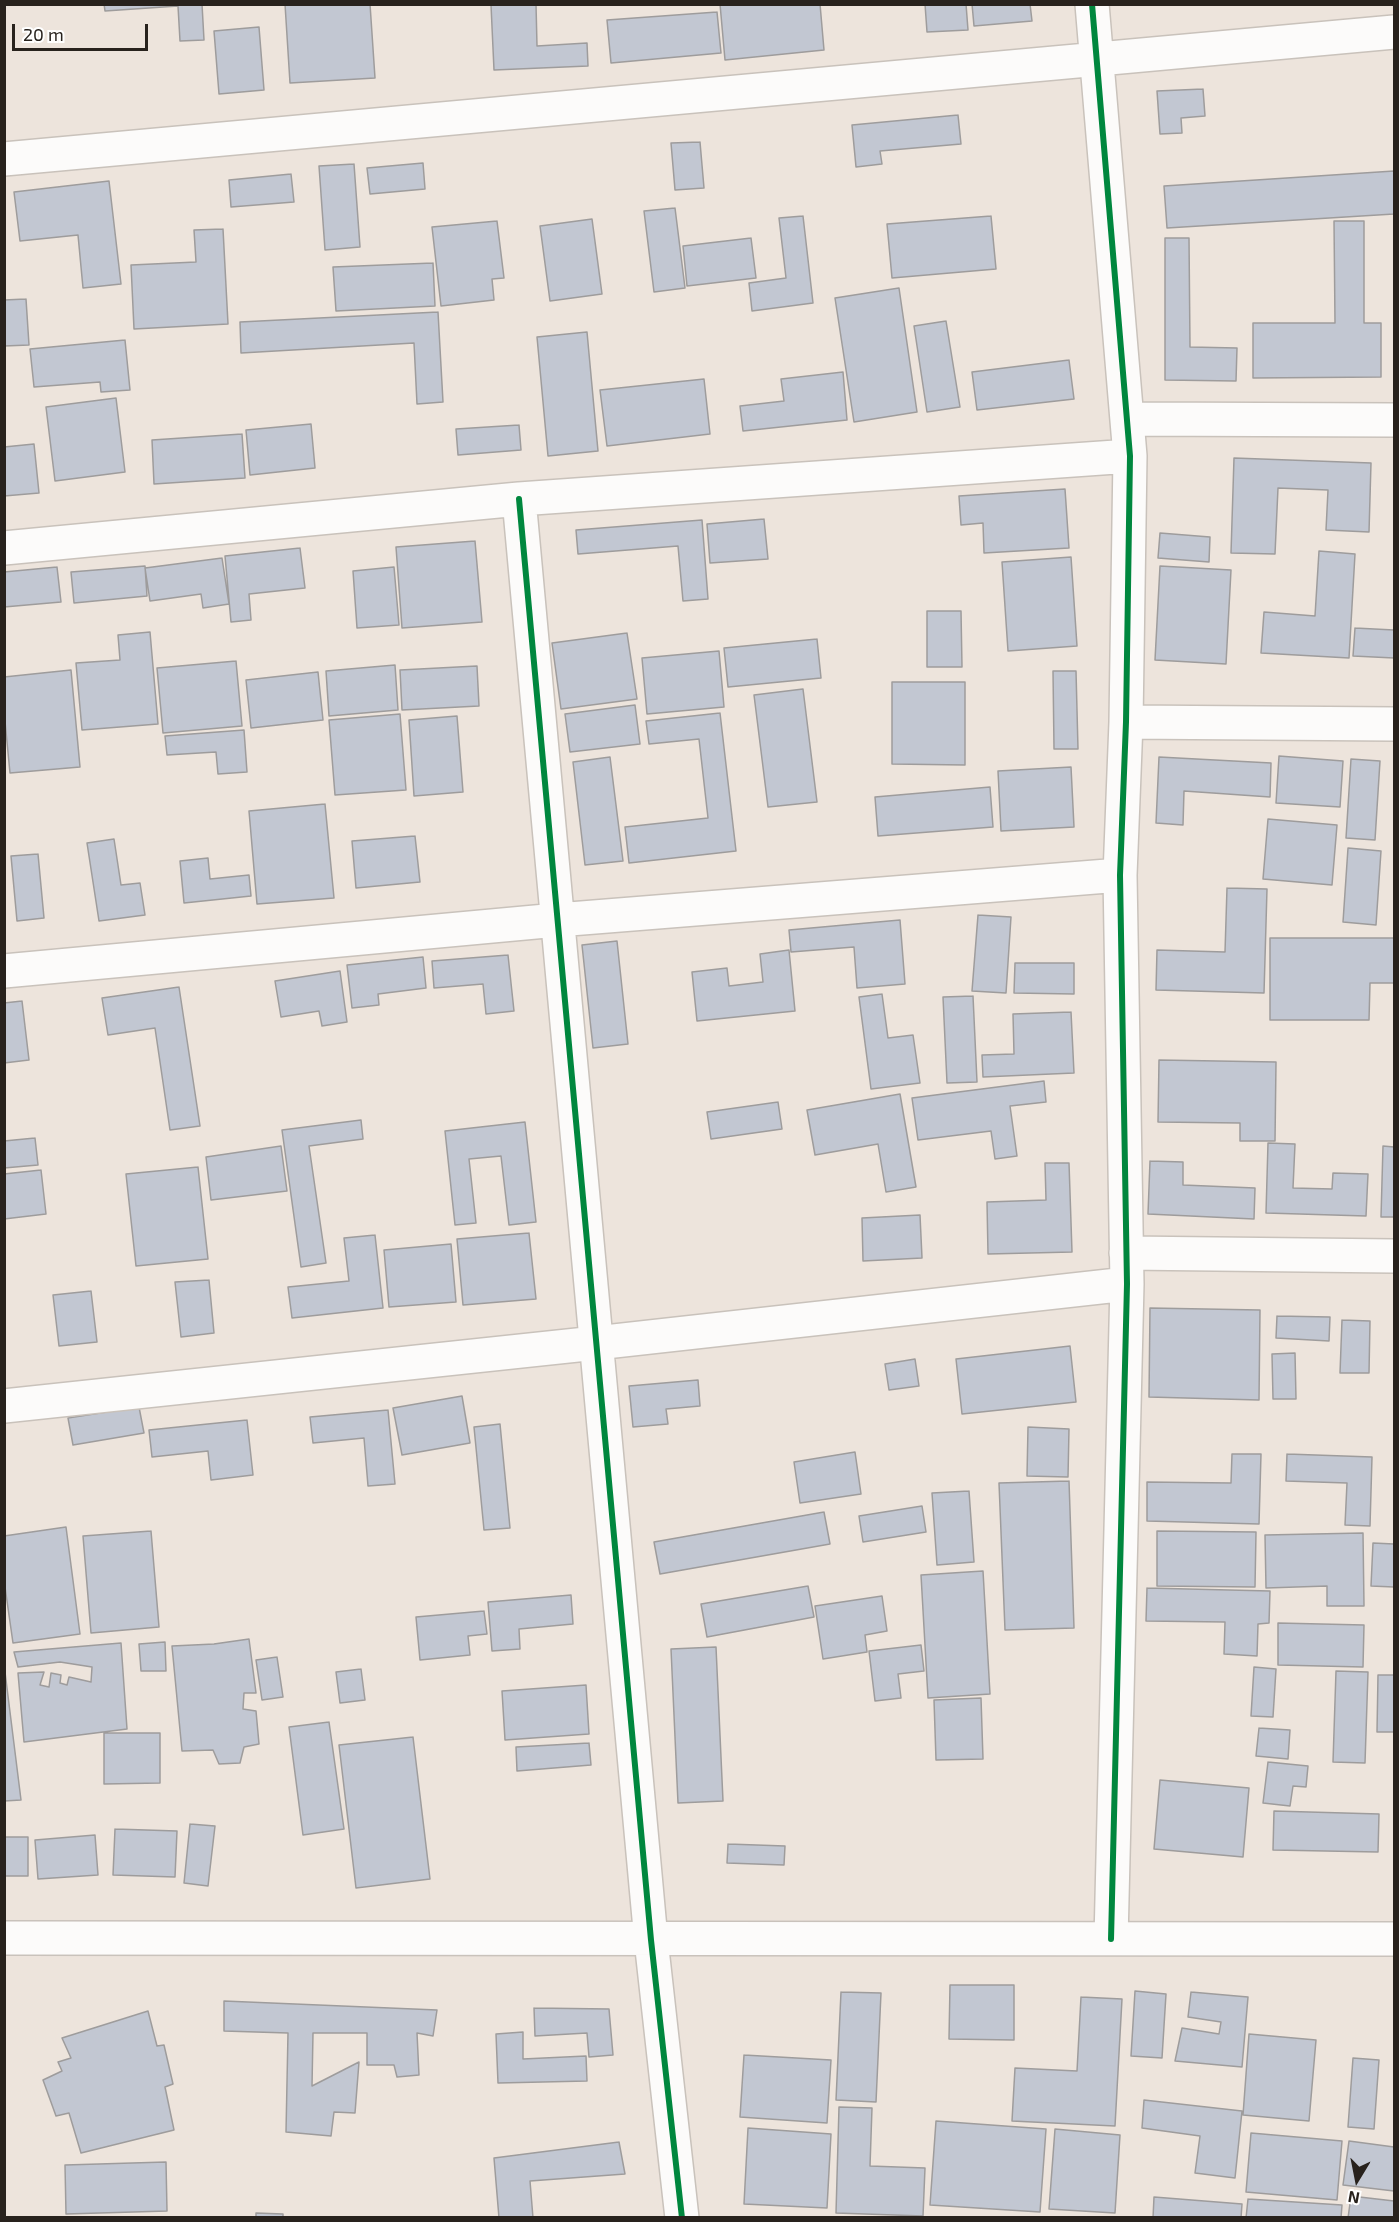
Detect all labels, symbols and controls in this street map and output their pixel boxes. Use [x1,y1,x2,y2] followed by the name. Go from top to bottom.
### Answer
[15,12,152,50] scale bar
[23,23,64,45] text: 20 m
[1327,2150,1387,2210] north arrow
[1346,2188,1361,2209] text: N

